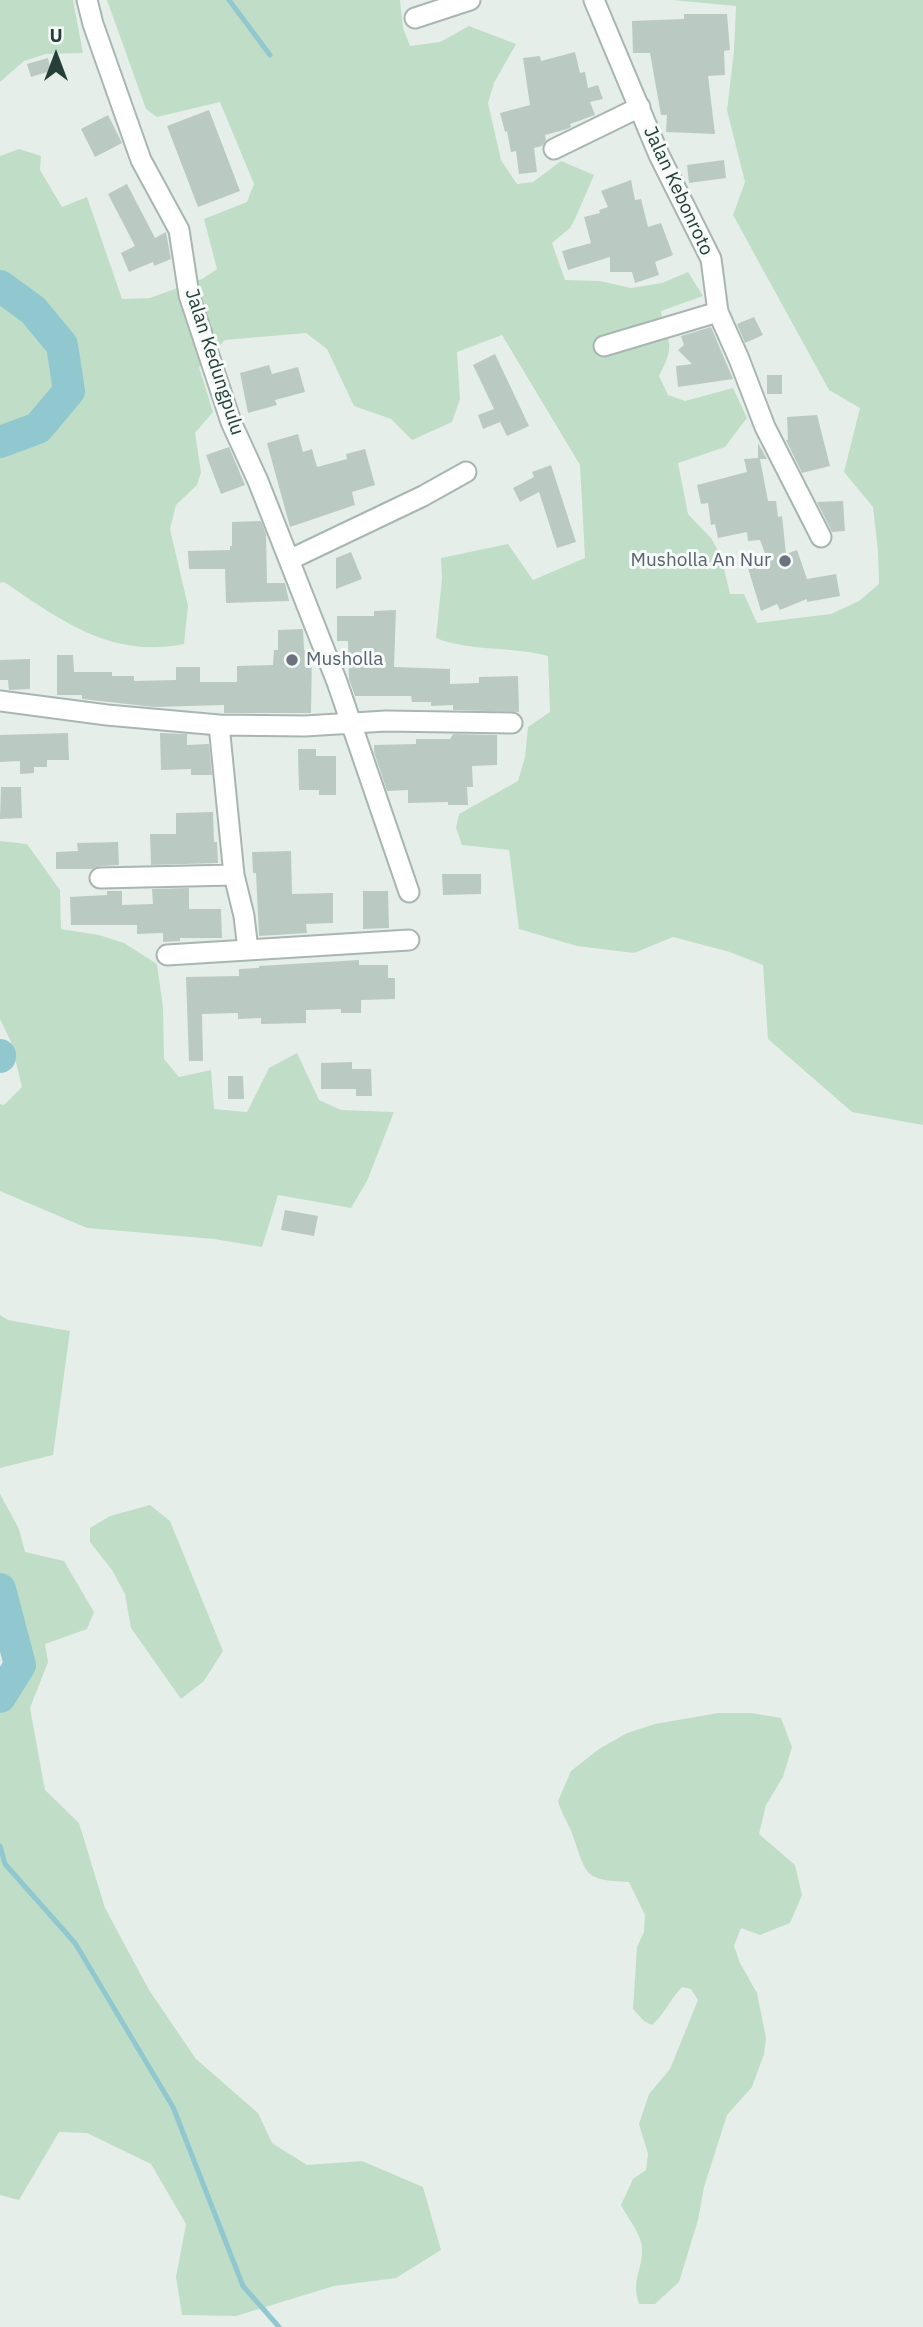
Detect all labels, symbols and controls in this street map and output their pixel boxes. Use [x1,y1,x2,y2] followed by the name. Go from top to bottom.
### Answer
[21,21,91,91] north arrow
[49,23,63,47] text: U
[638,123,718,259] street label: Jalan Kebonroto
[180,286,248,438] street label: Jalan Kedungpulu
[631,550,771,572] place label: Musholla An Nur
[777,553,793,569] marker: Musholla An Nur
[306,649,383,671] place label: Musholla
[284,652,300,668] marker: Musholla

